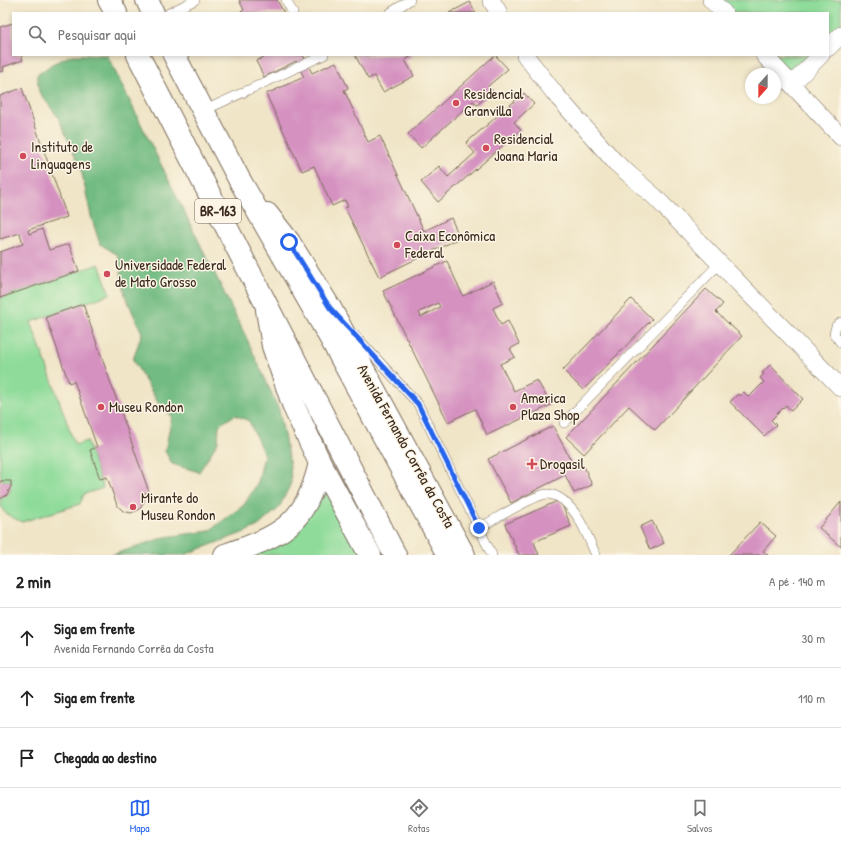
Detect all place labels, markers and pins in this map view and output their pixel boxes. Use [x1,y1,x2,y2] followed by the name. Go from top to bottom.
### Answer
[464,83,524,121] place label: Residencial Granvilla
[451,98,461,108] marker: Residencial Granvilla
[494,128,558,166] place label: Residencial Joana Maria
[31,136,93,174] place label: Instituto de Linguagens
[481,143,491,153] marker: Residencial Joana Maria
[18,151,28,161] marker: Instituto de Linguagens
[404,225,495,263] place label: Caixa Econômica Federal
[392,240,402,250] marker: Caixa Econômica Federal
[115,254,226,292] place label: Universidade Federal de Mato Grosso
[102,269,112,279] marker: Universidade Federal de Mato Grosso
[521,387,580,425] place label: America Plaza Shop
[109,396,184,417] place label: Museu Rondon
[96,402,106,412] marker: Museu Rondon
[508,402,518,412] marker: America Plaza Shop
[540,453,585,474] place label: Drogasil
[527,459,537,469] marker: Drogasil
[141,487,216,525] place label: Mirante do Museu Rondon
[128,502,138,512] marker: Mirante do Museu Rondon

